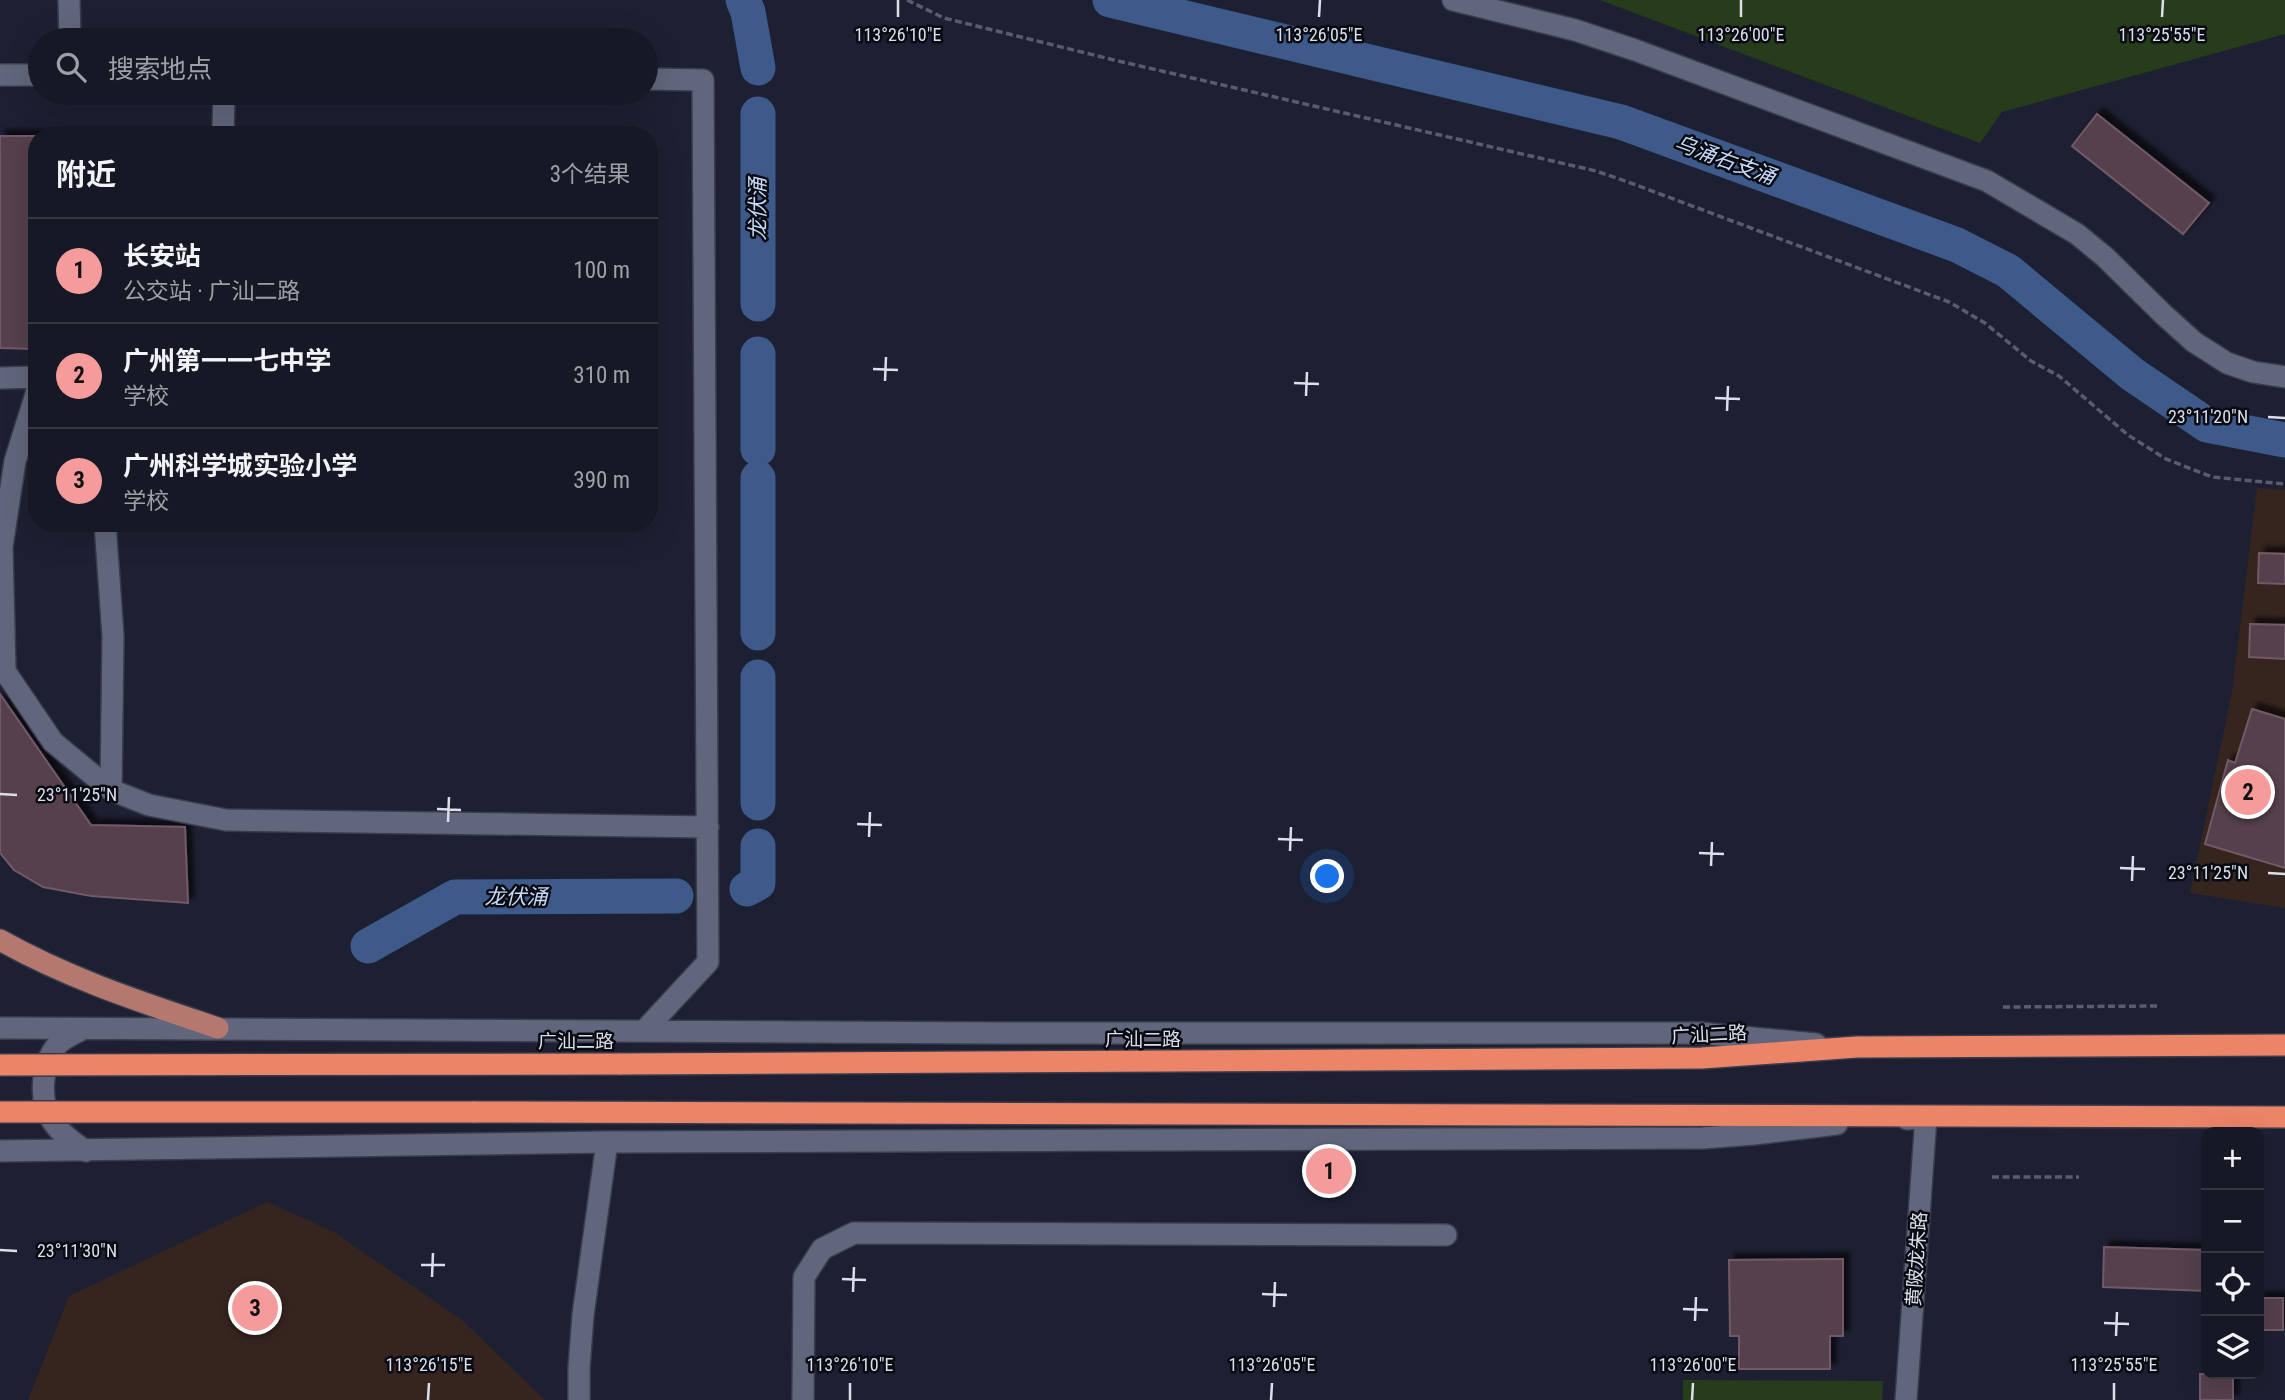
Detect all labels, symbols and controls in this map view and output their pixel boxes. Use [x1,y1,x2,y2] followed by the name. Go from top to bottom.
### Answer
[855,24,941,45] text: 113°26'10"E
[1276,24,1362,45] text: 113°26'05"E
[1698,24,1784,45] text: 113°26'00"E
[2119,24,2205,45] text: 113°25'55"E
[28,28,658,105] search box
[52,48,90,86] icon: search
[108,54,212,84] text: 搜索地点
[1672,131,1780,190] water label: 乌涌右支涌
[56,157,116,192] text: 附近
[550,161,630,188] text: 3个结果
[746,176,770,241] water label: 龙伏涌
[123,241,201,271] text: 长安站
[73,257,85,284] text: 1
[573,257,630,284] text: 100 m
[123,278,300,305] text: 公交站 · 广汕二路
[123,346,331,376] text: 广州第一一七中学
[73,362,85,389] text: 2
[573,362,630,389] text: 310 m
[123,383,169,410] text: 学校
[2168,406,2248,427] text: 23°11'20"N
[123,451,357,481] text: 广州科学城实验小学
[73,467,85,494] text: 3
[573,467,630,494] text: 390 m
[123,488,169,515] text: 学校
[2225,766,2271,818] pin: 2
[37,784,117,805] text: 23°11'25"N
[1310,859,1344,893] your location
[2168,862,2248,883] text: 23°11'25"N
[485,885,549,909] water label: 龙伏涌
[1670,1021,1748,1048] street label: 广汕二路
[1105,1028,1181,1051] street label: 广汕二路
[538,1030,614,1053] street label: 广汕二路
[2201,1127,2264,1379] map controls
[2201,1127,2264,1190] button: +
[1306,1145,1352,1197] pin: 1
[2201,1190,2264,1253] button: −
[1902,1211,1931,1307] street label: 黄陂龙朱路
[37,1240,117,1261] text: 23°11'30"N
[2201,1253,2264,1316] button: locate
[232,1282,278,1334] pin: 3
[2201,1316,2264,1379] button: layers
[386,1354,472,1375] text: 113°26'15"E
[807,1354,893,1375] text: 113°26'10"E
[1229,1354,1315,1375] text: 113°26'05"E
[1650,1354,1736,1375] text: 113°26'00"E
[2071,1354,2157,1375] text: 113°25'55"E

